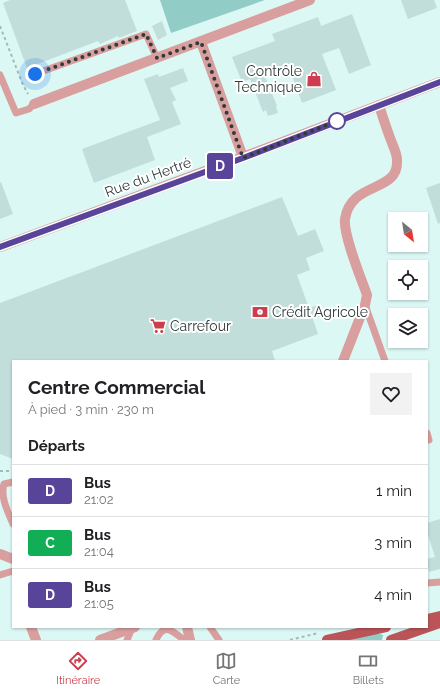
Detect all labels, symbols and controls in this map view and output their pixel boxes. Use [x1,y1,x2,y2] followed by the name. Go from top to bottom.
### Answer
[235,63,302,95] place label: Contrôle Technique
[25,64,45,84] your location
[305,70,323,88] shop icon: Contrôle Technique
[328,112,346,130] unlabelled marker
[207,153,233,179] line badge: D
[103,154,193,200] street label: Rue du Hertré
[215,158,225,174] text: D
[388,212,428,252] north arrow
[388,212,428,348] map controls
[388,260,428,300] button: locate
[251,303,269,321] bank icon: Crédit Agricole
[272,304,368,320] place label: Crédit Agricole
[388,308,428,348] button: layers
[149,317,167,335] supermarket icon: Carrefour
[170,318,231,334] place label: Carrefour
[370,373,412,415] button: heart
[28,376,205,398] text: Centre Commercial
[28,402,154,417] text: À pied · 3 min · 230 m
[28,437,85,455] text: Départs
[84,474,111,492] text: Bus
[376,482,412,500] text: 1 min
[45,483,55,499] text: D
[84,492,114,507] text: 21:02
[84,526,111,544] text: Bus
[374,534,412,552] text: 3 min
[45,535,55,551] text: C
[84,544,114,559] text: 21:04
[84,578,111,596] text: Bus
[374,586,412,604] text: 4 min
[45,587,55,603] text: D
[84,596,114,611] text: 21:05
[56,650,100,687] tab: Itinéraire
[213,650,240,687] tab: Carte
[353,650,384,687] tab: Billets

